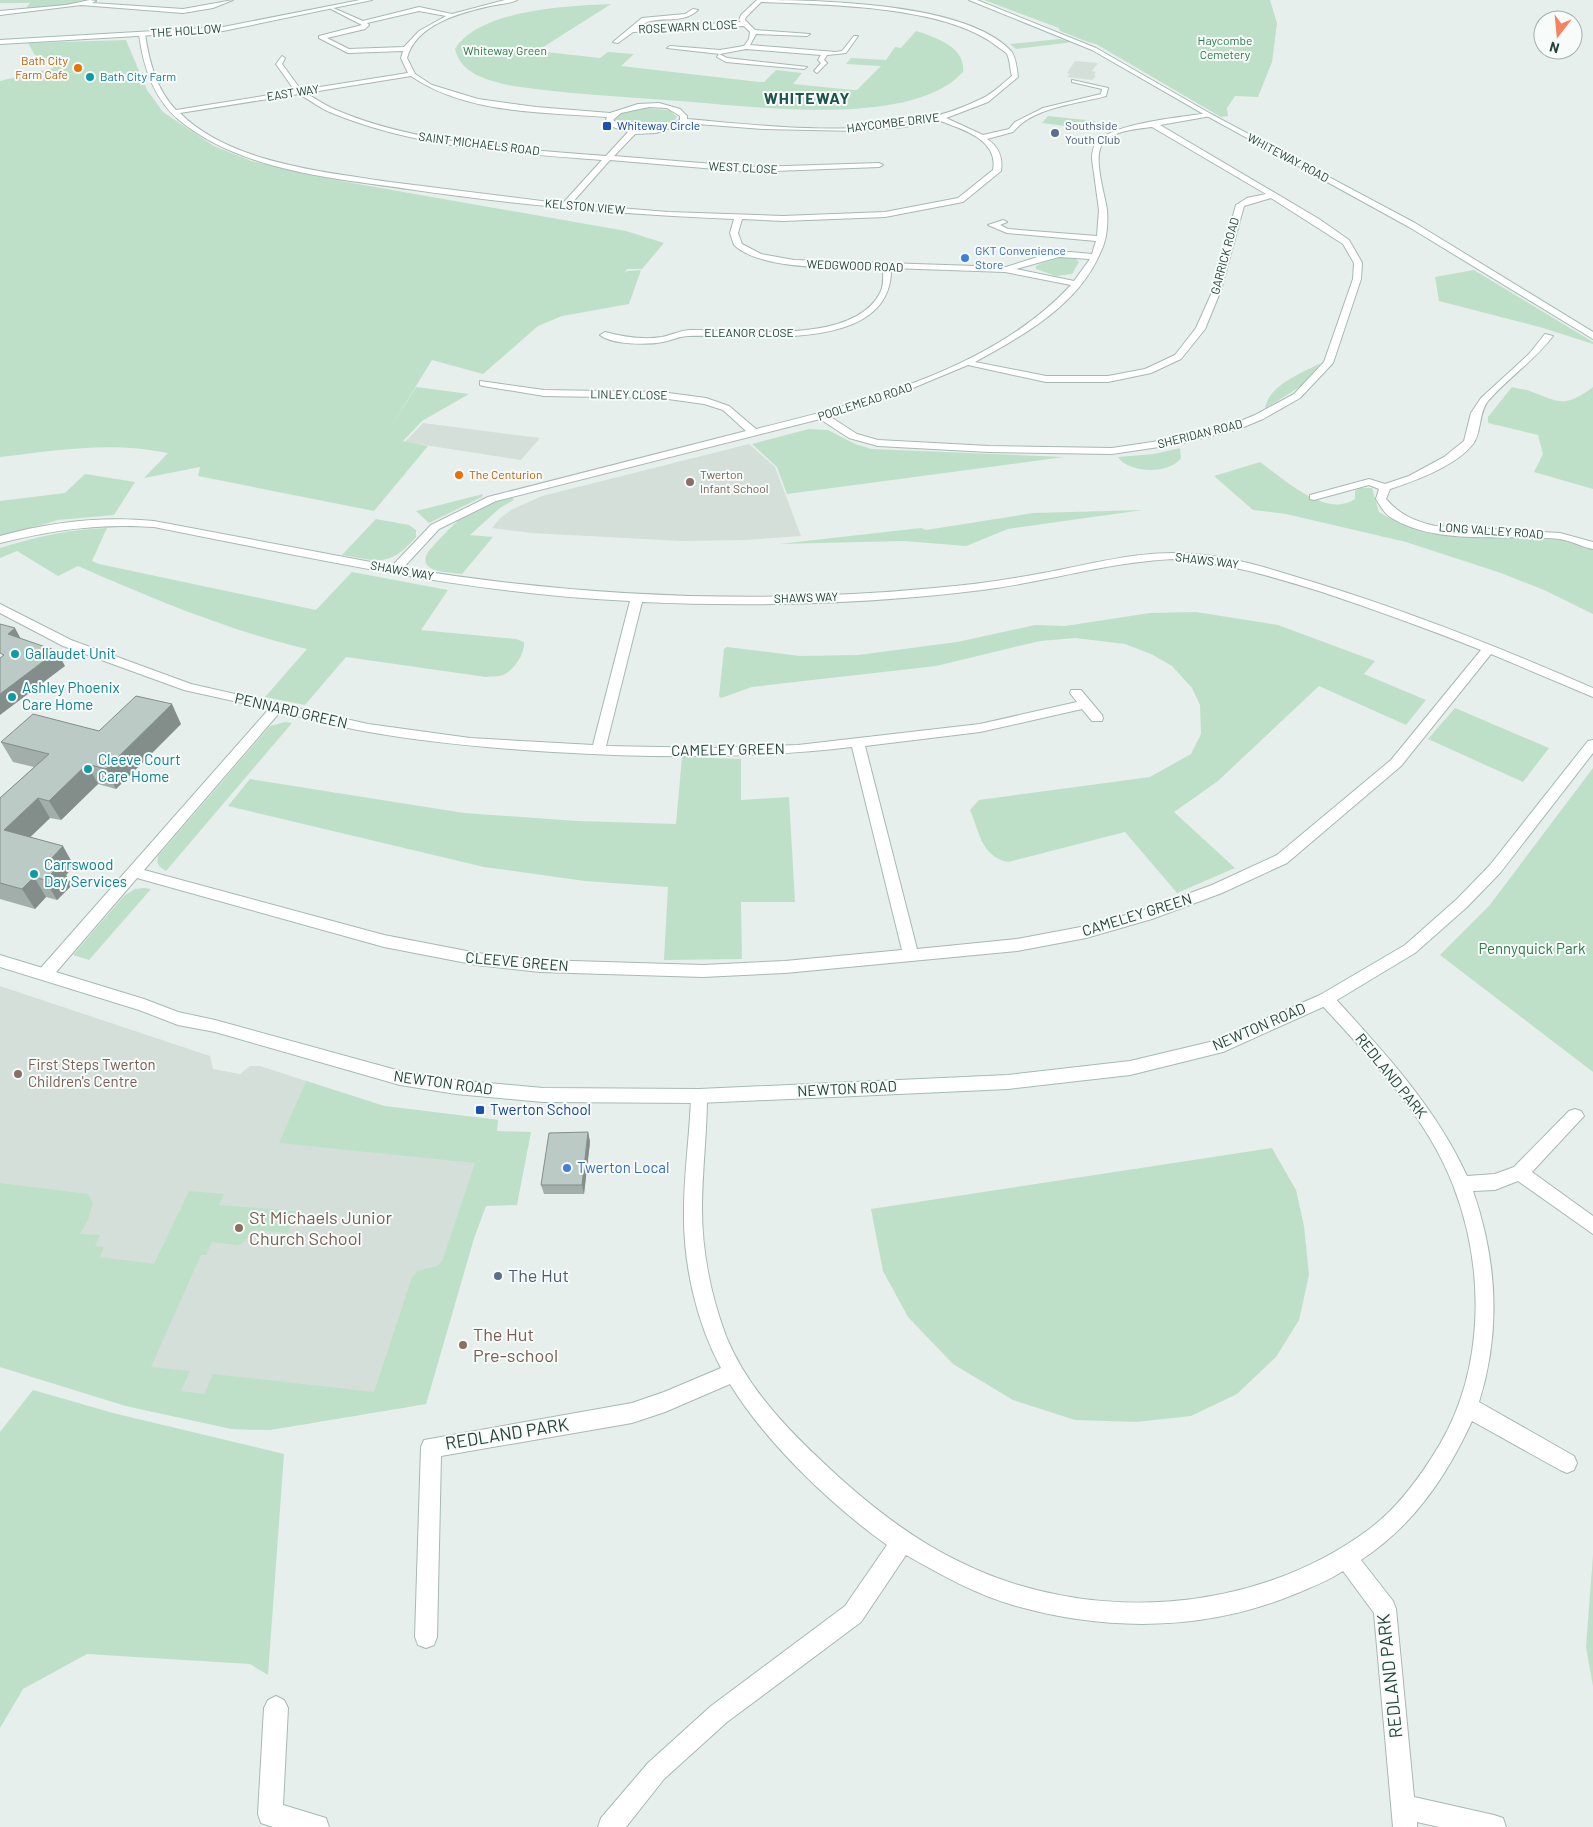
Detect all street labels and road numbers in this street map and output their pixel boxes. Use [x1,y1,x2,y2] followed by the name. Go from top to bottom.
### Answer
[638,16,738,36] street label: ROSEWARN CLOSE
[150,21,222,39] street label: THE HOLLOW
[266,81,320,103] street label: EAST WAY
[846,109,940,135] street label: HAYCOMBE DRIVE
[418,129,540,157] street label: SAINT MICHAELS ROAD
[1245,130,1332,184] street label: WHITEWAY ROAD
[708,158,778,176] street label: WEST CLOSE
[544,196,626,217] street label: KELSTON VIEW
[1207,216,1241,296] street label: GARRICK ROAD
[806,256,904,274] street label: WEDGWOOD ROAD
[704,325,794,339] street label: ELEANOR CLOSE
[816,379,914,423] street label: POOLEMEAD ROAD
[590,386,668,402] street label: LINLEY CLOSE
[1156,416,1244,450] street label: SHERIDAN ROAD
[1438,519,1544,541] street label: LONG VALLEY ROAD
[1174,549,1240,571] street label: SHAWS WAY
[369,558,435,583] street label: SHAWS WAY
[774,589,838,605] street label: SHAWS WAY
[233,688,349,732] street label: PENNARD GREEN
[671,739,785,759] street label: CAMELEY GREEN
[1080,889,1194,939] street label: CAMELEY GREEN
[465,948,569,974] street label: CLEEVE GREEN
[1209,998,1308,1054] street label: NEWTON ROAD
[1352,1029,1431,1121] street label: REDLAND PARK
[393,1066,494,1098] street label: NEWTON ROAD
[797,1076,897,1100] street label: NEWTON ROAD
[444,1412,570,1454] street label: REDLAND PARK
[1372,1613,1406,1739] street label: REDLAND PARK

